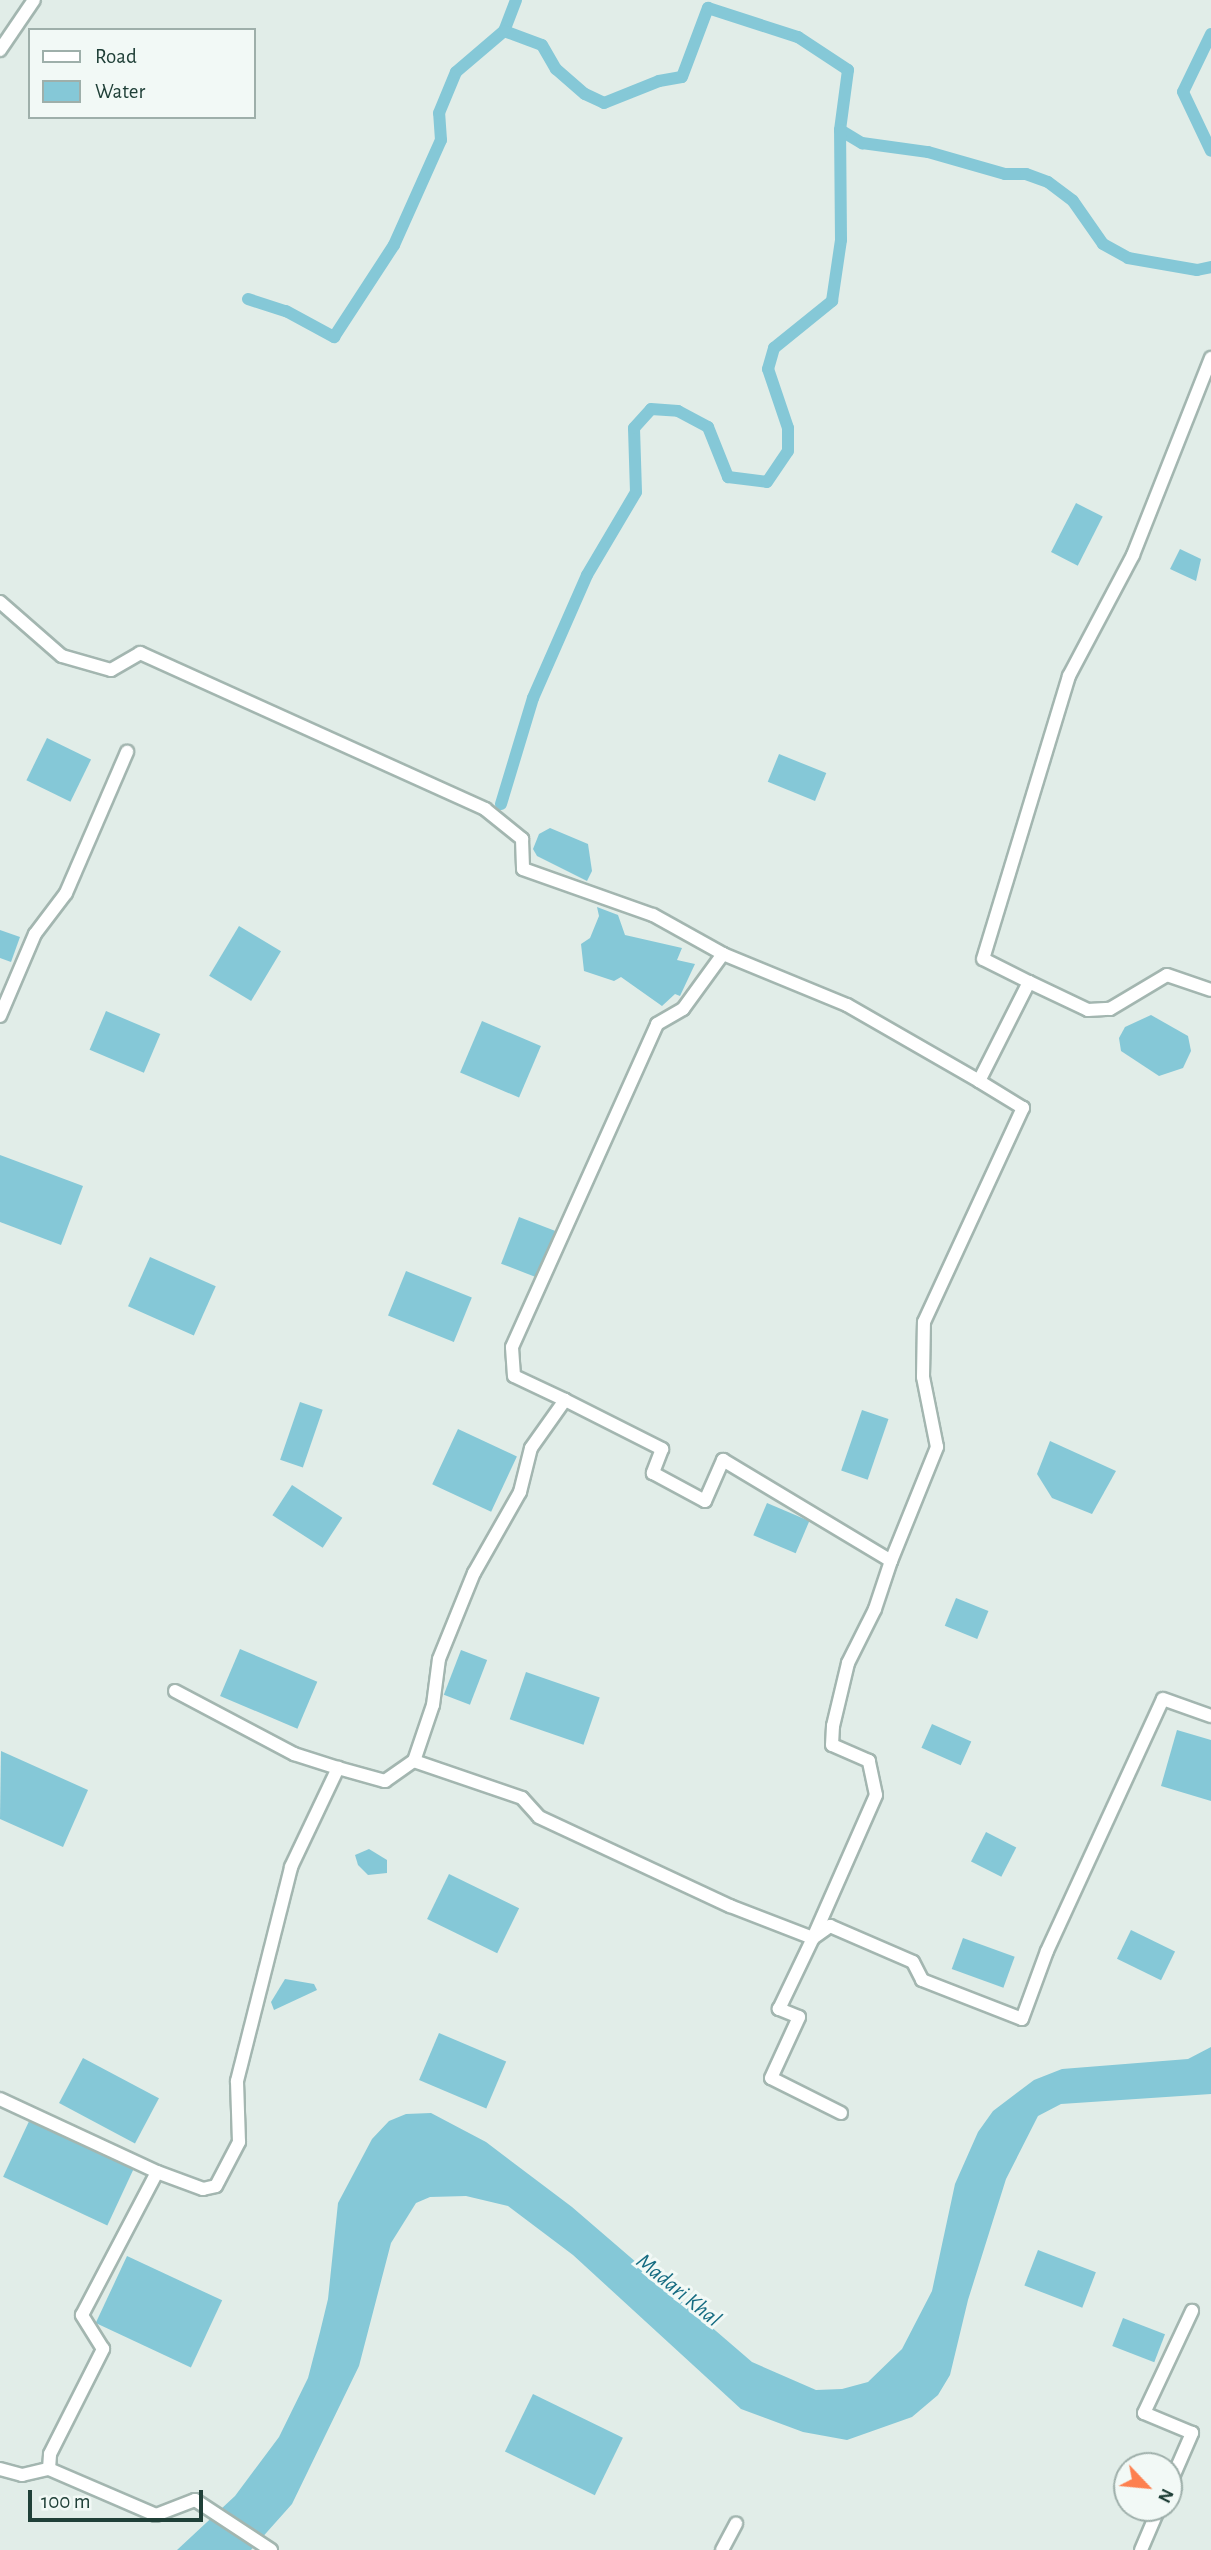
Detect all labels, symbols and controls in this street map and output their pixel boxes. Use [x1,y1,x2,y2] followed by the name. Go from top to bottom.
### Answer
[28,28,256,119] legend
[95,46,137,67] text: Road
[95,81,145,102] text: Water
[630,2248,726,2334] water label: Madari Khal
[1113,2452,1183,2522] north arrow
[32,2476,206,2520] scale bar
[1154,2485,1177,2506] text: N
[41,2491,91,2512] text: 100 m

